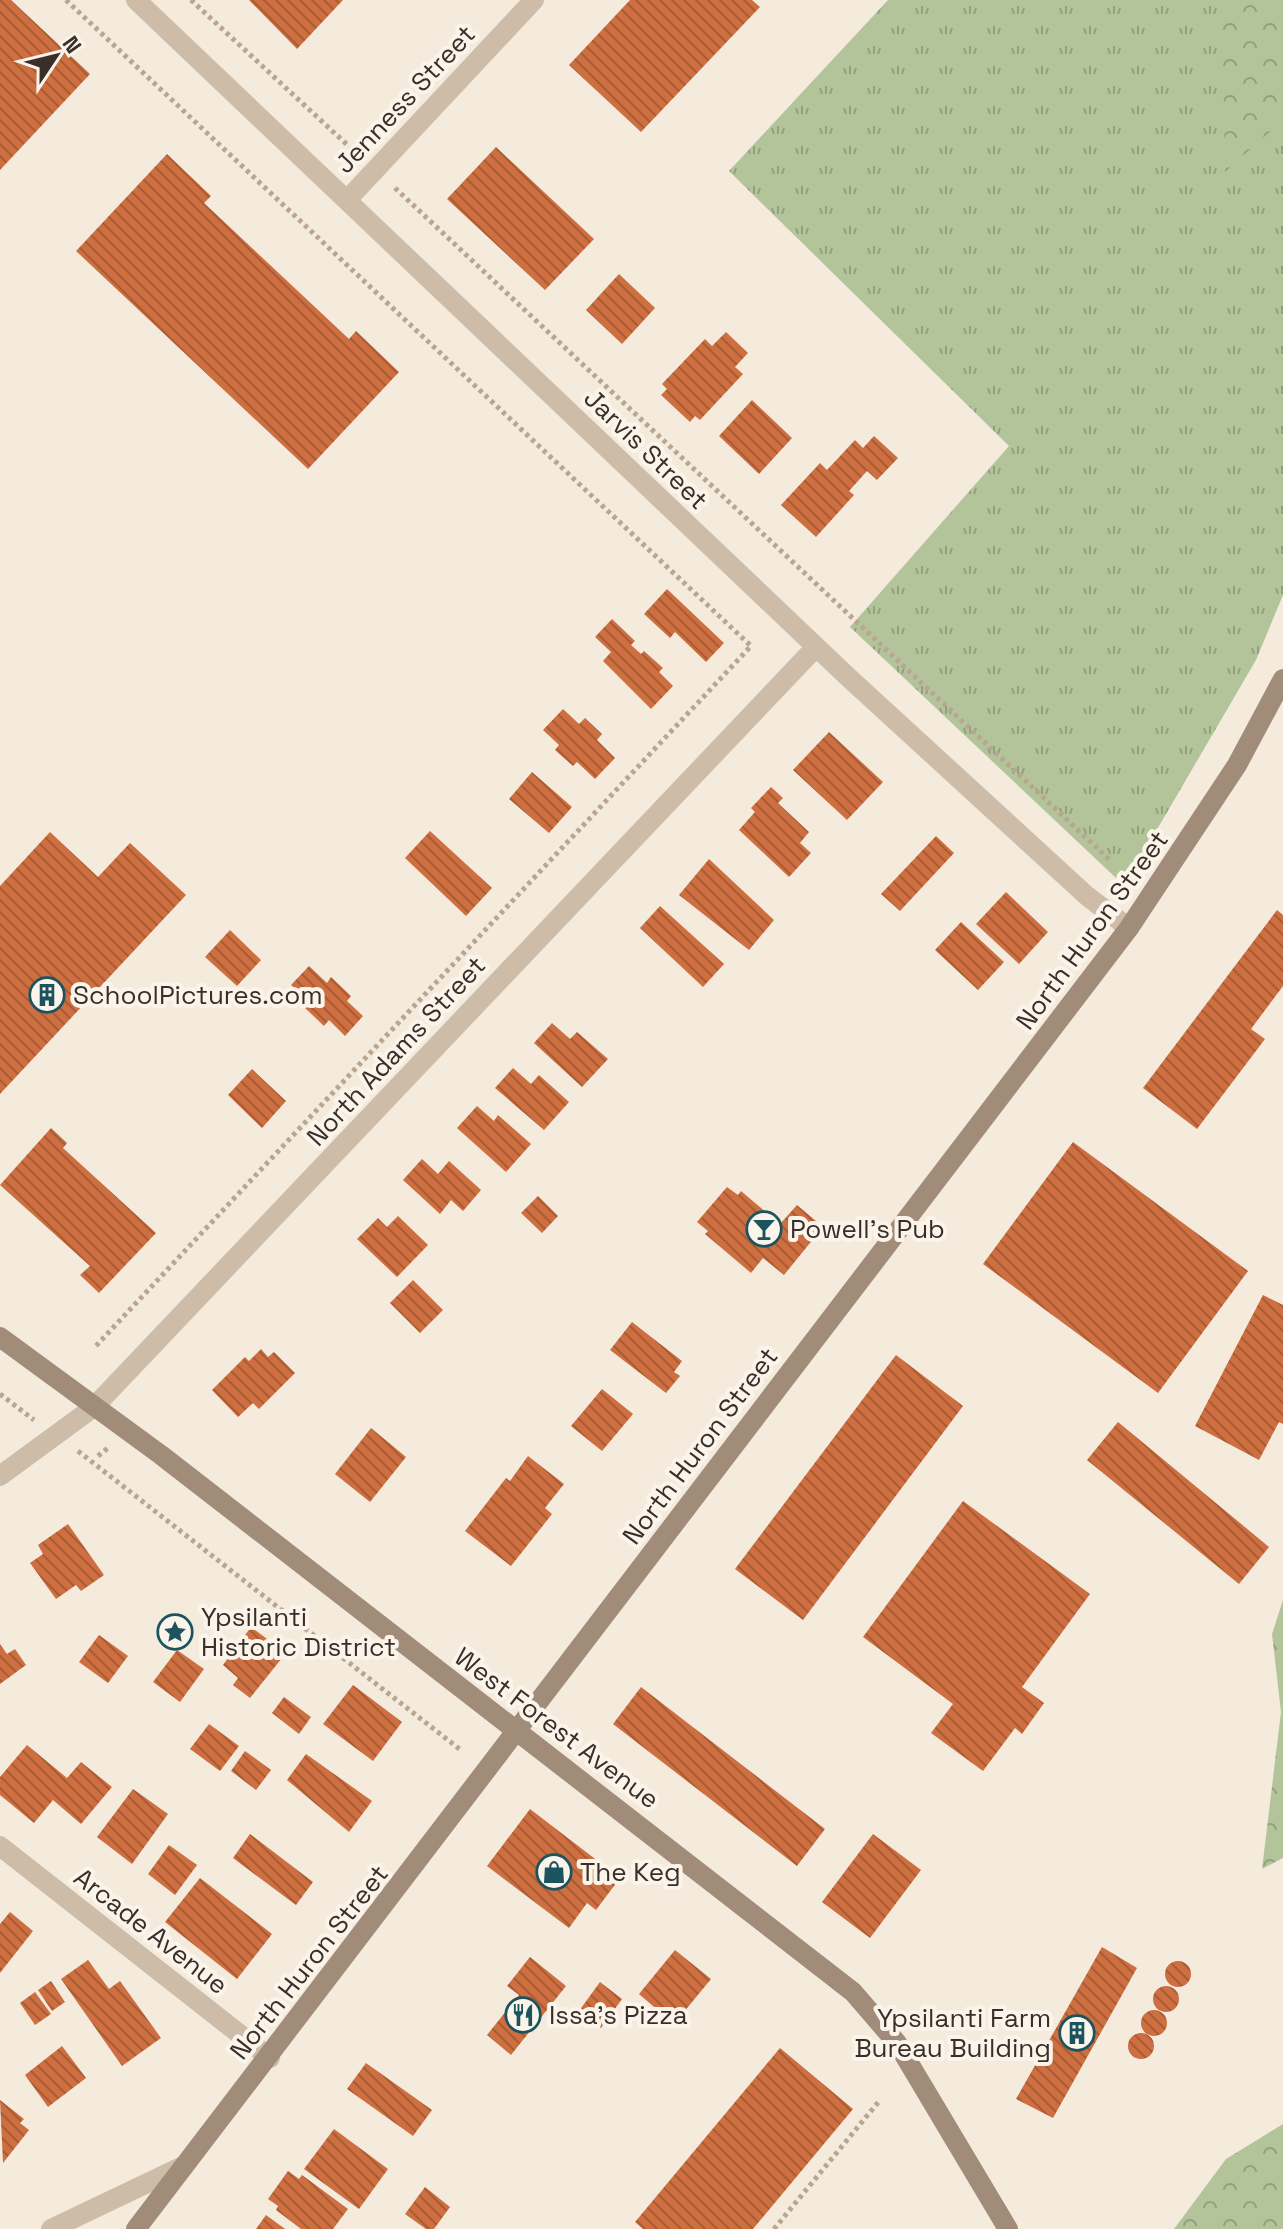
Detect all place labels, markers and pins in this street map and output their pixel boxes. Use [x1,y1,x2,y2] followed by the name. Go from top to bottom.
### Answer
[28,976,66,1014] building icon: SchoolPictures.com
[73,978,323,1012] place label: SchoolPictures.com
[745,1210,783,1248] bar icon: Powell's Pub
[790,1212,945,1246] place label: Powell's Pub
[201,1600,396,1664] place label: Ypsilanti Historic District
[156,1613,194,1651] place icon: Ypsilanti Historic District
[535,1853,573,1891] shop icon: The Keg
[580,1855,681,1889] place label: The Keg
[504,1996,542,2034] restaurant icon: Issa's Pizza
[549,1998,688,2032] place label: Issa's Pizza
[854,2001,1051,2065] place label: Ypsilanti Farm Bureau Building
[1058,2014,1096,2052] building icon: Ypsilanti Farm Bureau Building

